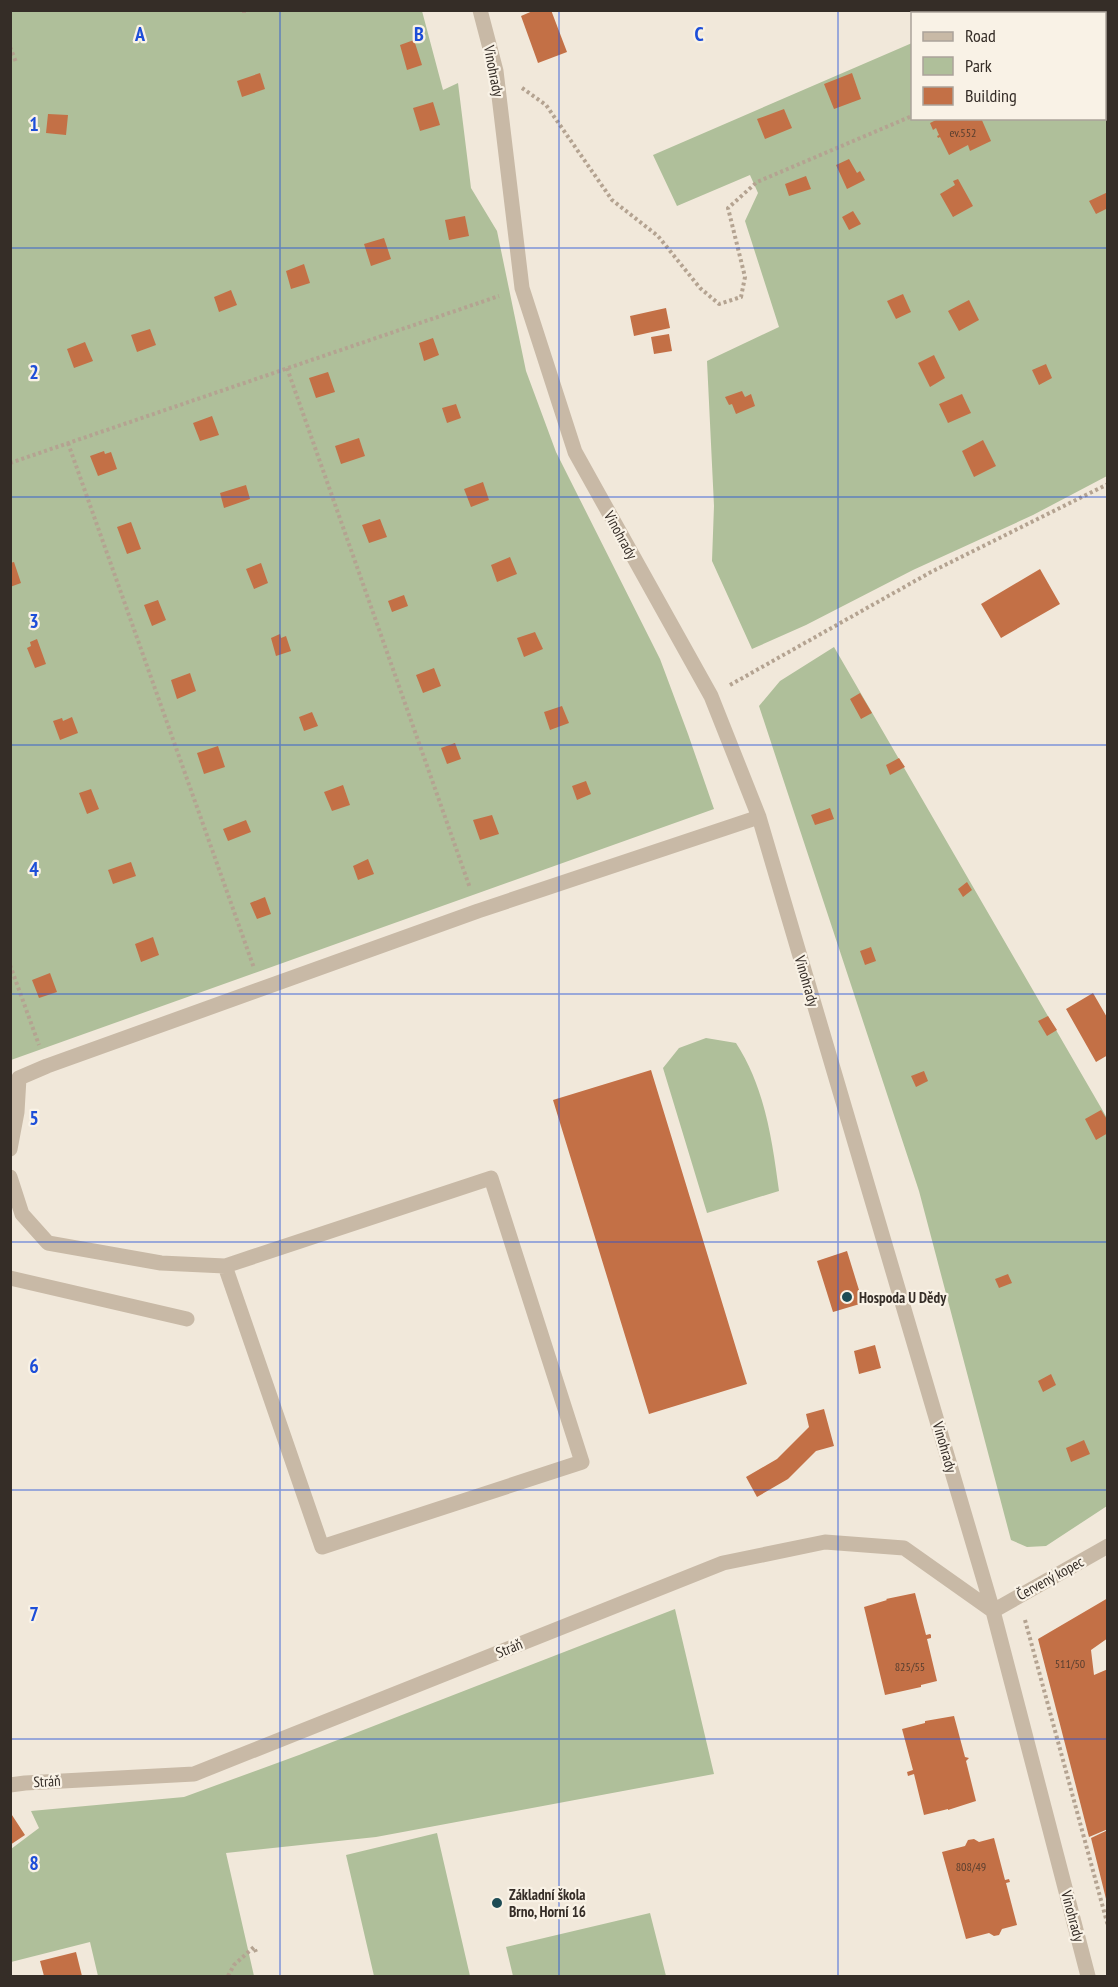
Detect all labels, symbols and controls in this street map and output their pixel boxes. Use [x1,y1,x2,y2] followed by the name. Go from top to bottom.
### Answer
[911,12,1106,120] legend
[134,21,146,47] text: A
[414,21,424,47] text: B
[694,21,704,47] text: C
[965,24,996,47] text: Road
[480,43,508,99] street label: Vinohrady
[965,54,992,77] text: Park
[965,84,1017,107] text: Building
[29,111,39,137] text: 1
[949,125,977,140] house number: ev.552
[29,359,39,385] text: 2
[600,507,642,563] street label: Vinohrady
[29,608,39,634] text: 3
[29,856,39,882] text: 4
[790,952,823,1009] street label: Vinohrady
[29,1105,39,1131] text: 5
[859,1288,947,1307] place label: Hospoda U Dědy
[840,1290,854,1304] marker: Hospoda U Dědy
[29,1353,39,1379] text: 6
[928,1418,961,1475] street label: Vinohrady
[1013,1551,1087,1604] street label: Červený kopec
[29,1601,39,1627] text: 7
[493,1634,525,1662] street label: Stráň
[1055,1656,1085,1671] house number: 511/50
[895,1659,925,1674] house number: 825/55
[33,1771,61,1791] street label: Stráň
[29,1850,39,1876] text: 8
[956,1859,986,1874] house number: 808/49
[509,1885,586,1921] place label: Základní škola Brno, Horní 16
[1057,1887,1089,1944] street label: Vinohrady
[490,1896,504,1910] marker: Základní škola Brno, Horní 16

